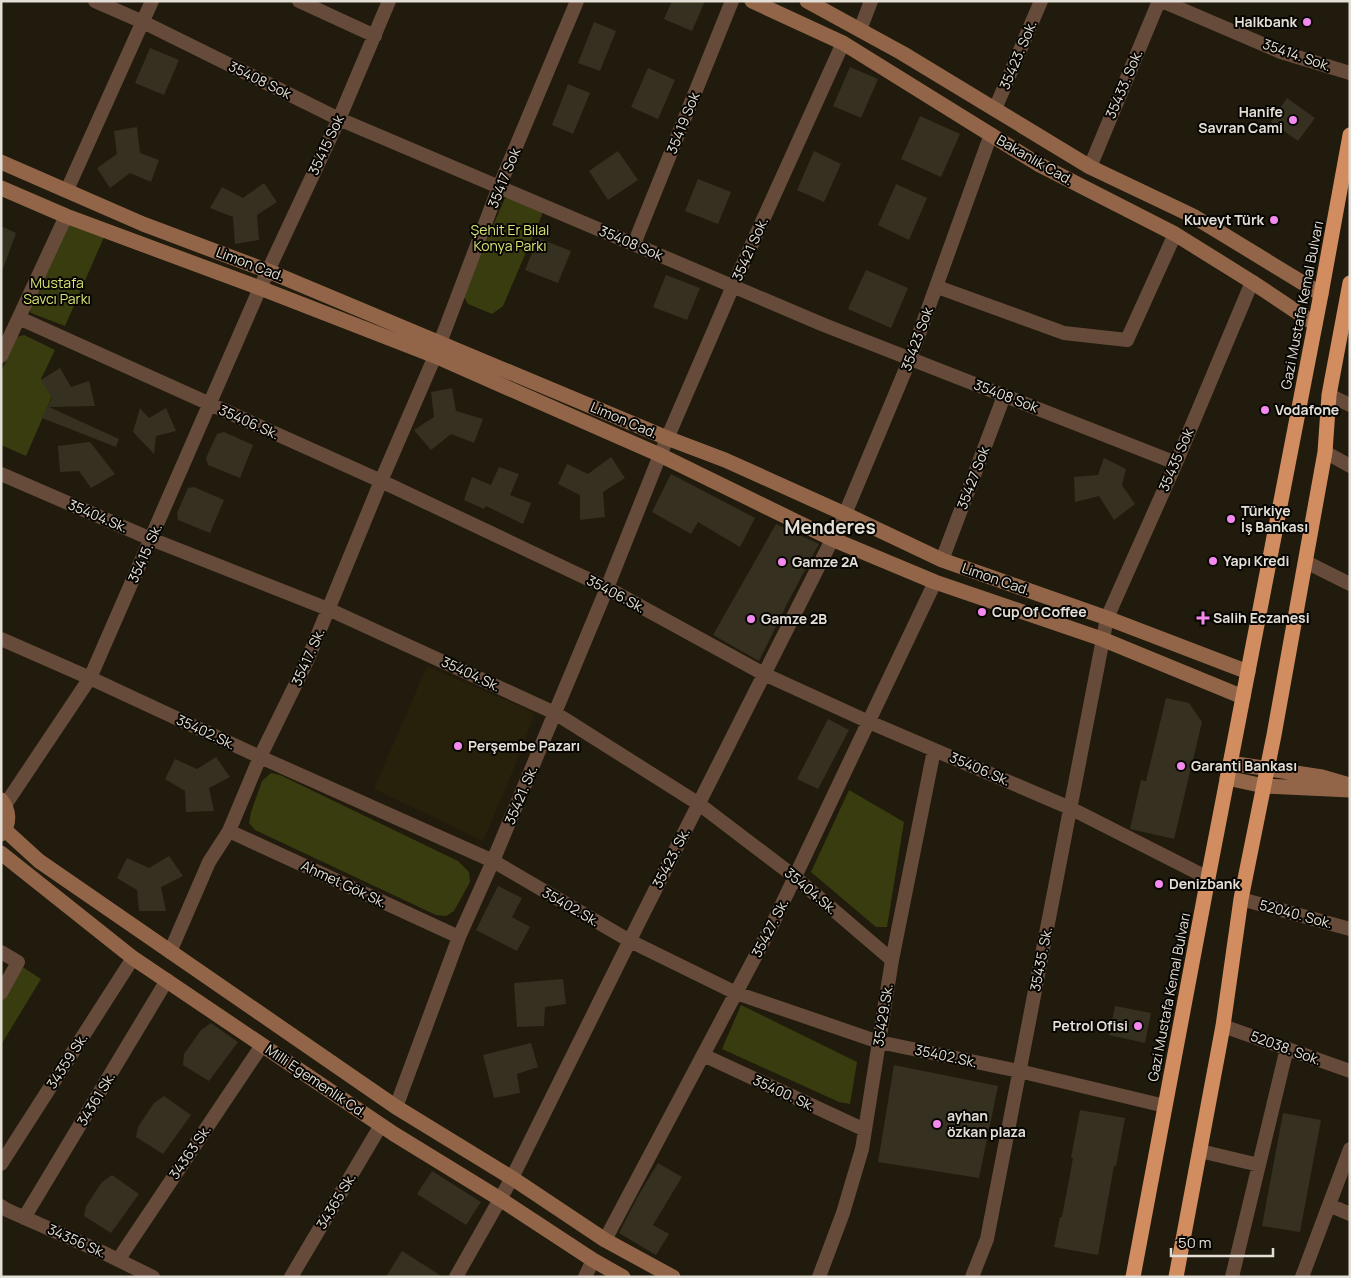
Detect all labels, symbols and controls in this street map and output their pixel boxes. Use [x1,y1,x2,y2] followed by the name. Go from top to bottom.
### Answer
[1234,12,1297,31] place label: Halkbank
[1301,16,1313,28] marker: Halkbank
[994,17,1041,92] street label: 35423. Sok.
[1260,34,1334,75] street label: 35414. Sok.
[1100,46,1147,121] street label: 35433. Sok.
[226,56,296,103] street label: 35408 Sok
[662,88,704,156] street label: 35419 Sok
[1198,102,1283,137] place label: Hanife Savran Cami
[303,111,348,178] street label: 35415 Sok
[1287,114,1299,126] marker: Hanife Savran Cami
[994,130,1077,189] street label: Bakanlık Cad.
[483,144,525,211] street label: 35417 Sok
[1184,210,1264,229] place label: Kuveyt Türk
[727,214,772,284] street label: 35421 Sok.
[1268,214,1280,226] marker: Kuveyt Türk
[1276,219,1327,391] street label: Gazi Mustafa Kemal Bulvarı
[471,220,549,255] park label: Şehit Er Bilal Konya Parkı
[596,221,667,265] street label: 35408 Sok
[214,242,287,285] street label: Limon Cad.
[23,273,91,308] park label: Mustafa Savcı Parkı
[896,303,937,373] street label: 35423 Sok
[971,375,1042,417] street label: 35408 Sok
[588,397,661,442] street label: Limon Cad.
[216,400,282,443] street label: 35406.Sk.
[1275,400,1339,419] place label: Vodafone
[1259,404,1271,416] marker: Vodafone
[1154,424,1198,494] street label: 35435 Sok
[952,443,994,512] street label: 35427 Sok
[65,494,131,537] street label: 35404.Sk.
[1241,501,1308,536] place label: Türkiye İş Bankası
[1225,513,1237,525] marker: Türkiye İş Bankası
[784,514,876,540] district label: Menderes
[123,520,166,585] street label: 35415. Sk.
[1223,551,1289,570] place label: Yapı Kredi
[792,552,859,571] place label: Gamze 2A
[1207,555,1219,567] marker: Yapı Kredi
[776,556,788,568] marker: Gamze 2A
[959,558,1033,599] street label: Limon Cad.
[584,570,649,617] street label: 35406.Sk.
[992,602,1087,621] place label: Cup Of Coffee
[976,606,988,618] marker: Cup Of Coffee
[1213,608,1310,627] place label: Salih Eczanesi
[761,609,827,628] place label: Gamze 2B
[1197,612,1209,624] marker: Salih Eczanesi
[745,613,757,625] marker: Gamze 2B
[286,625,329,689] street label: 35417. Sk.
[439,652,504,696] street label: 35404.Sk.
[174,710,239,754] street label: 35402.Sk.
[468,736,580,755] place label: Perşembe Pazarı
[452,740,464,752] marker: Perşembe Pazarı
[947,747,1013,790] street label: 35406.Sk.
[1191,756,1297,775] place label: Garanti Bankası
[1175,760,1187,772] marker: Garanti Bankası
[500,762,541,827] street label: 35421. Sk.
[647,824,694,891] street label: 35423. Sk.
[298,855,390,912] street label: Ahmet Gök Sk.
[781,863,842,918] street label: 35404.Sk.
[1169,874,1241,893] place label: Denizbank
[1153,878,1165,890] marker: Denizbank
[539,883,603,931] street label: 35402.Sk.
[747,895,792,960] street label: 35427. Sk.
[1258,895,1335,932] street label: 52040. Sok.
[1143,911,1194,1083] street label: Gazi Mustafa Kemal Bulvarı
[1025,925,1056,993] street label: 35435. Sk.
[868,982,897,1048] street label: 35429.Sk.
[1052,1016,1128,1035] place label: Petrol Ofisi
[1132,1020,1144,1032] marker: Petrol Ofisi
[1248,1026,1324,1069] street label: 52038. Sok.
[42,1029,92,1092] street label: 34359 Sk.
[262,1040,371,1121] street label: Milli Egemenlik Cd.
[913,1040,979,1071] street label: 35402.Sk.
[72,1068,119,1129] street label: 34361 Sk.
[750,1070,818,1115] street label: 35400. Sk.
[947,1106,1026,1141] place label: ayhan özkan plaza
[931,1118,943,1130] marker: ayhan özkan plaza
[164,1121,215,1183] street label: 34363 Sk.
[311,1169,360,1232] street label: 34365 Sk.
[45,1219,110,1262] street label: 34356 Sk.
[1171,1226,1274,1258] scale bar
[1178,1232,1212,1253] text: 50 m

